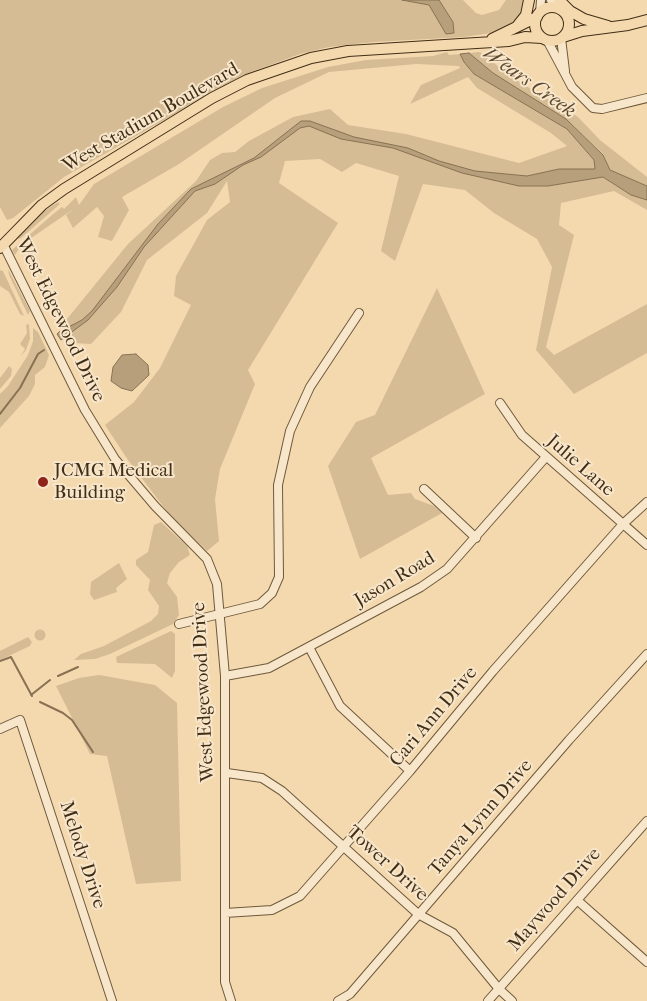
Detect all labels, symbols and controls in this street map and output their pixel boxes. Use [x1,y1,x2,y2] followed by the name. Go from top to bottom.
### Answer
[478,42,580,124] water label: Wears Creek
[59,58,243,178] street label: West Stadium Boulevard
[10,234,110,406] street label: West Edgewood Drive
[541,430,619,502] street label: Julie Lane
[54,460,173,504] place label: JCMG Medical Building
[36,475,50,489] marker: JCMG Medical Building
[351,547,439,613] street label: Jason Road
[188,602,220,782] street label: West Edgewood Drive
[385,662,483,772] street label: Cari Ann Drive
[424,755,538,881] street label: Tanya Lynn Drive
[54,798,110,912] street label: Melody Drive
[341,821,433,907] street label: Tower Drive
[504,844,606,956] street label: Maywood Drive

